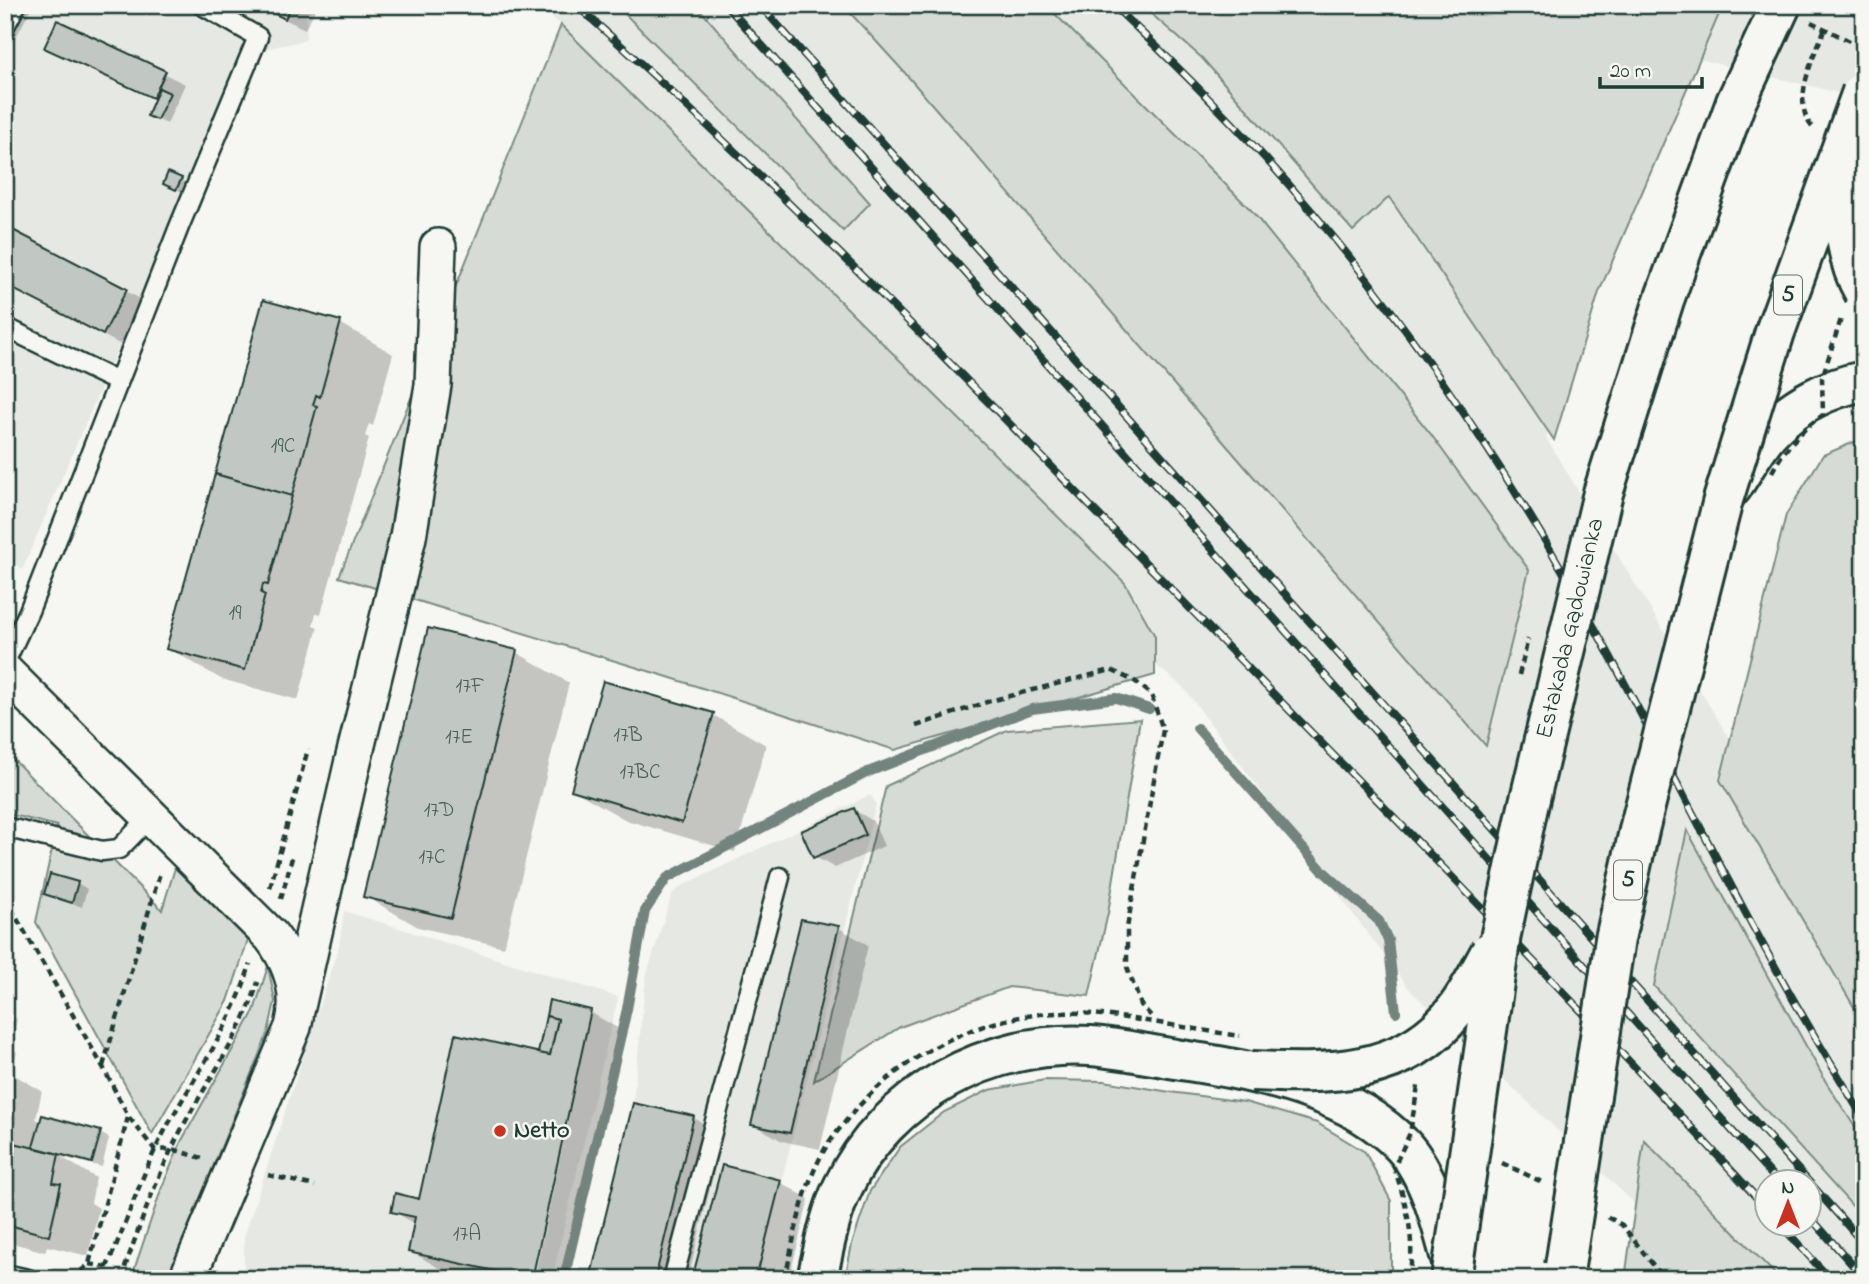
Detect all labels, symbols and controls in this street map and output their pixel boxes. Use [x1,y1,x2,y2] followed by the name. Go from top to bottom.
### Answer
[1600,46,1701,90] scale bar
[1610,57,1651,87] text: 20 m
[1774,276,1802,314] road number: 5
[271,432,295,462] house number: 19C
[1527,514,1614,743] street label: Estakada Gądowianka
[229,599,242,629] house number: 19
[456,672,485,702] house number: 17F
[613,721,643,751] house number: 17B
[445,723,473,753] house number: 17E
[620,758,661,788] house number: 17BC
[424,796,454,826] house number: 17D
[419,843,445,873] house number: 17C
[1614,860,1642,900] road number: 5
[514,1114,570,1149] place label: Netto
[492,1123,508,1139] marker: Netto
[1754,1168,1824,1238] north arrow
[1782,1175,1795,1202] text: N
[453,1220,481,1250] house number: 17A

